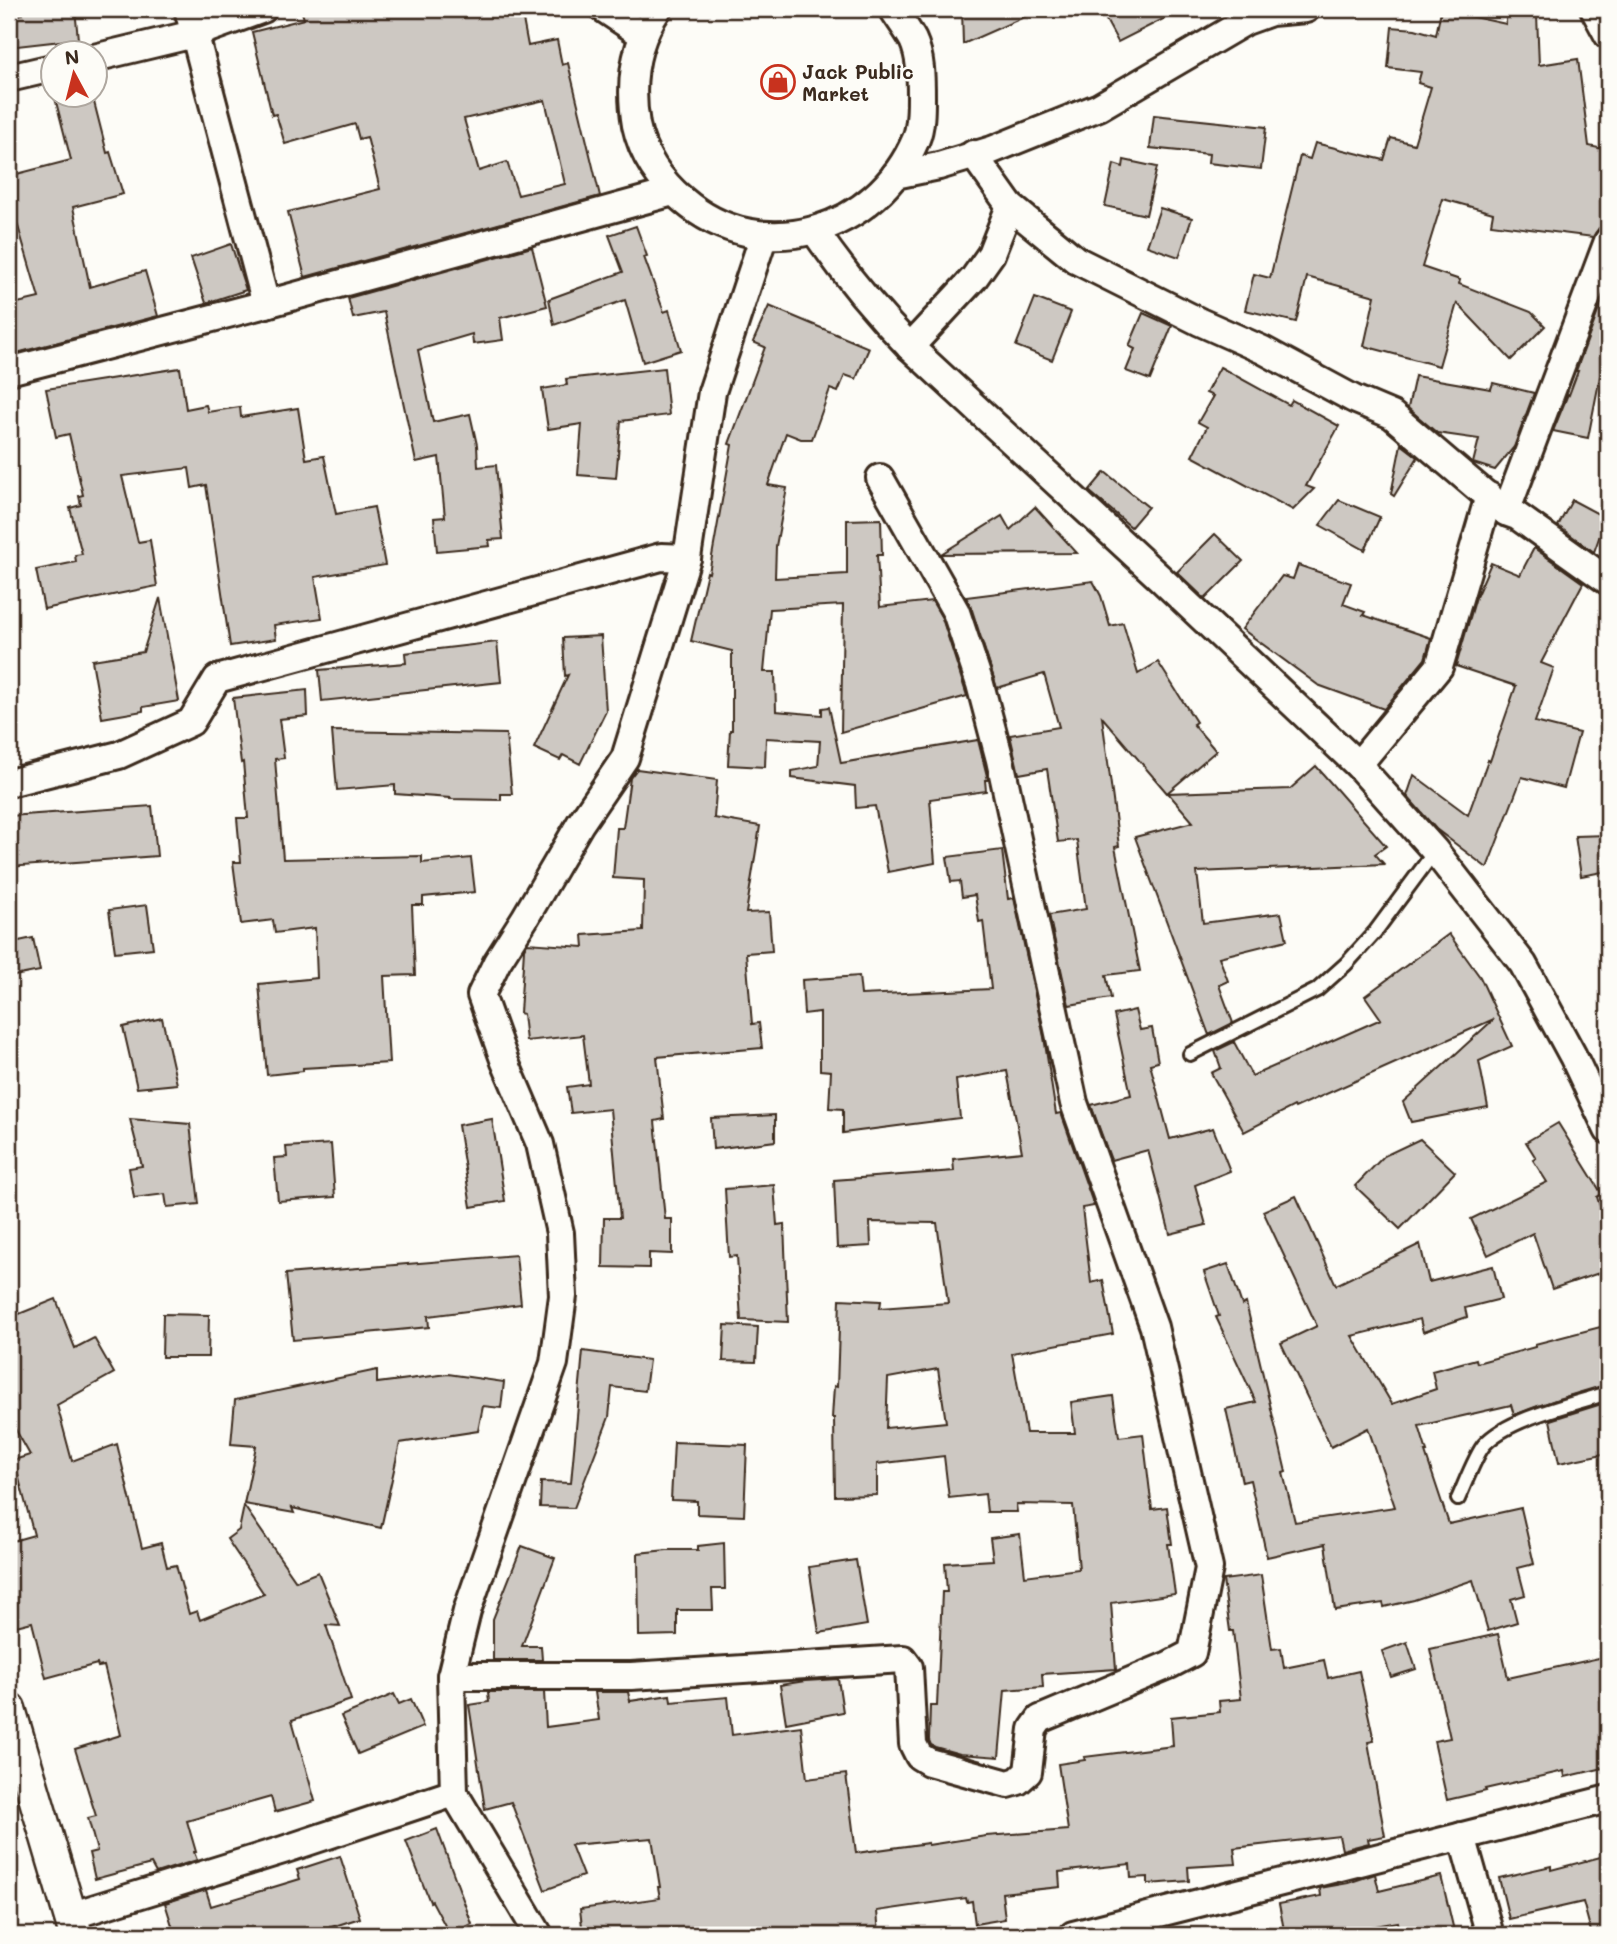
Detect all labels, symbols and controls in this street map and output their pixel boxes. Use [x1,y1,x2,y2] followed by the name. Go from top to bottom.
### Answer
[38,38,108,108] north arrow
[63,43,81,70] text: N
[802,59,914,106] place label: Jack Public Market
[759,63,797,101] shop icon: Jack Public Market

